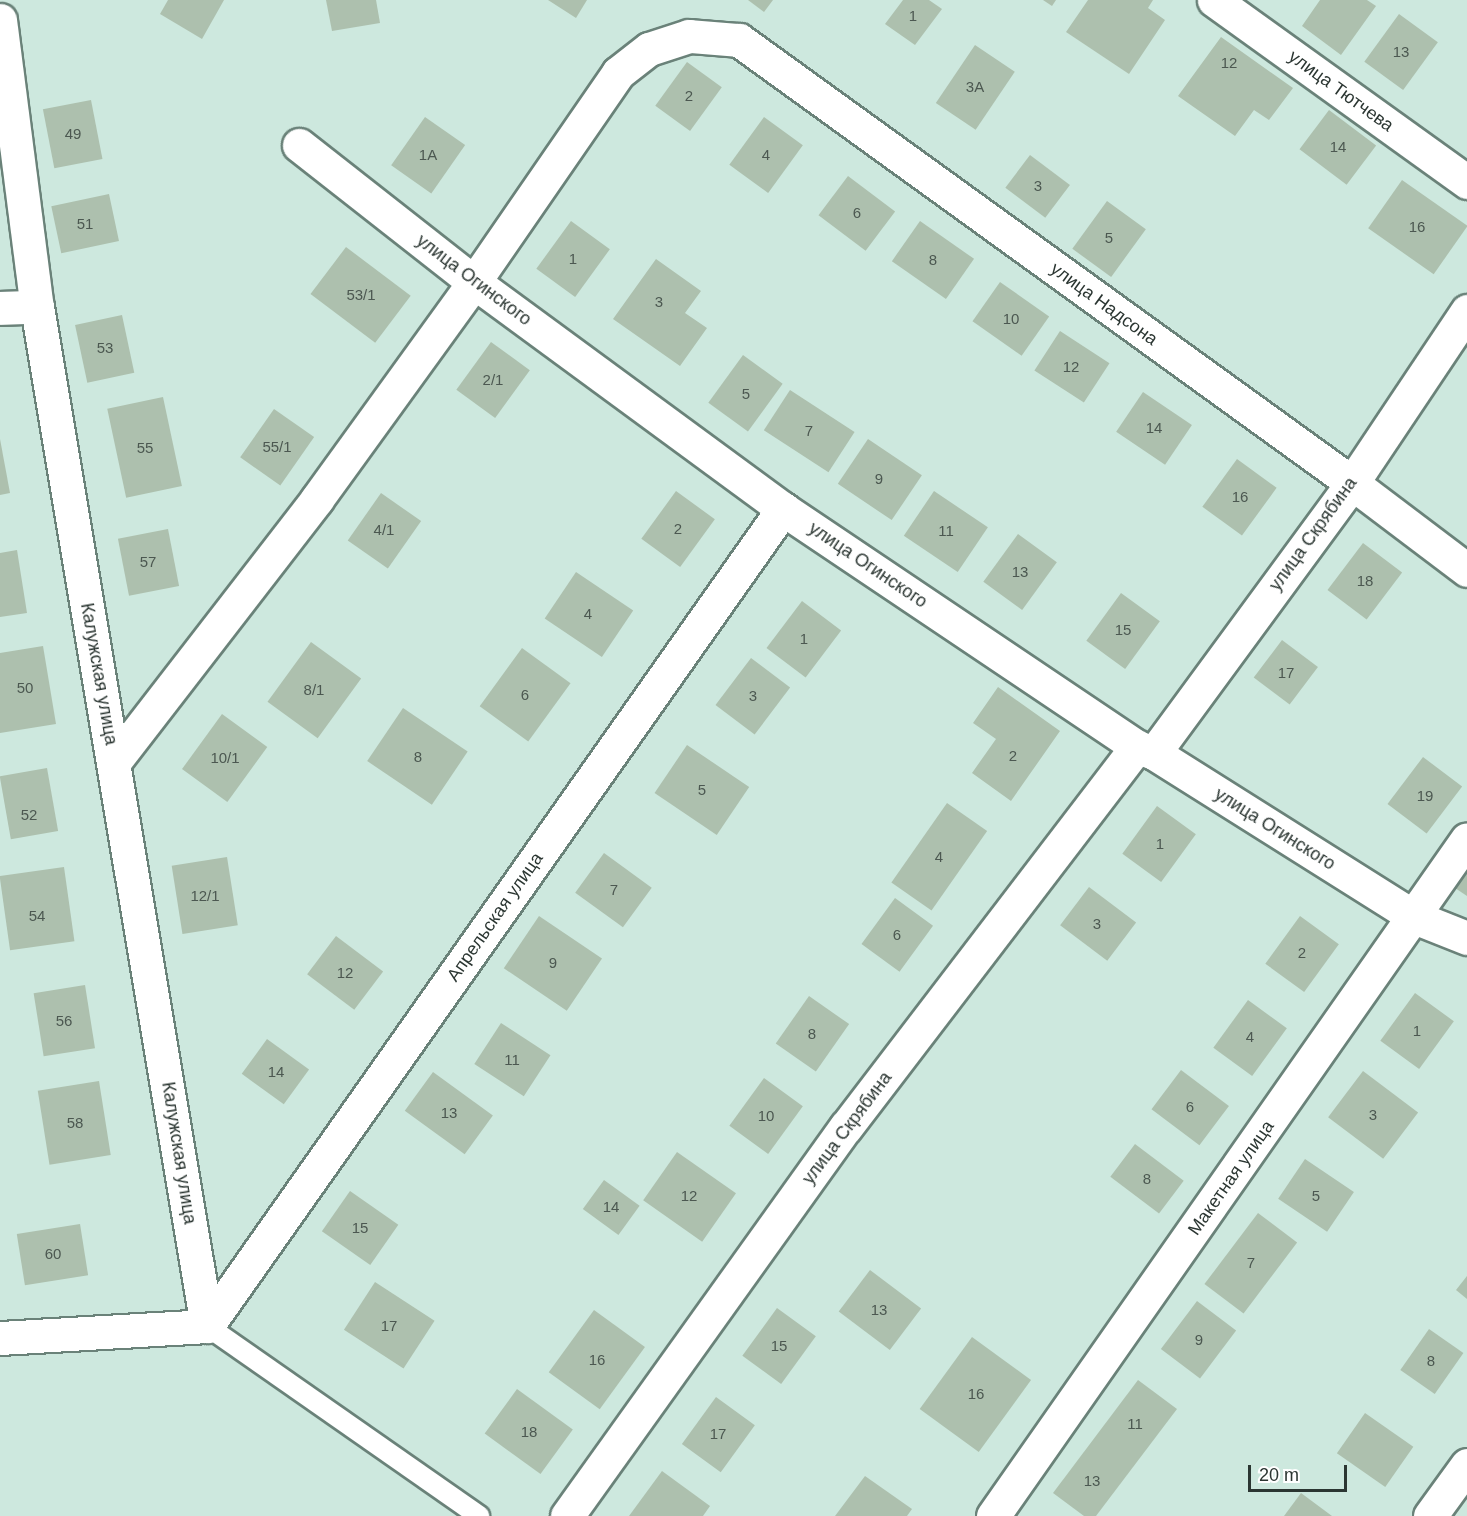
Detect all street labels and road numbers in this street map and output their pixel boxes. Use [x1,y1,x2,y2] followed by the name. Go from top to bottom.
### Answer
[1284,46,1398,136] street label: улица Тютчева
[412,230,536,330] street label: улица Огинского
[1046,258,1162,350] street label: улица Надсона
[1265,473,1361,595] street label: улица Скрябина
[805,517,931,613] street label: улица Огинского
[76,601,122,747] street label: Калужская улица
[1211,783,1339,875] street label: улица Огинского
[442,848,548,986] street label: Апрельская улица
[798,1068,896,1188] street label: улица Скрябина
[157,1080,201,1226] street label: Калужская улица
[1183,1116,1279,1240] street label: Макетная улица

